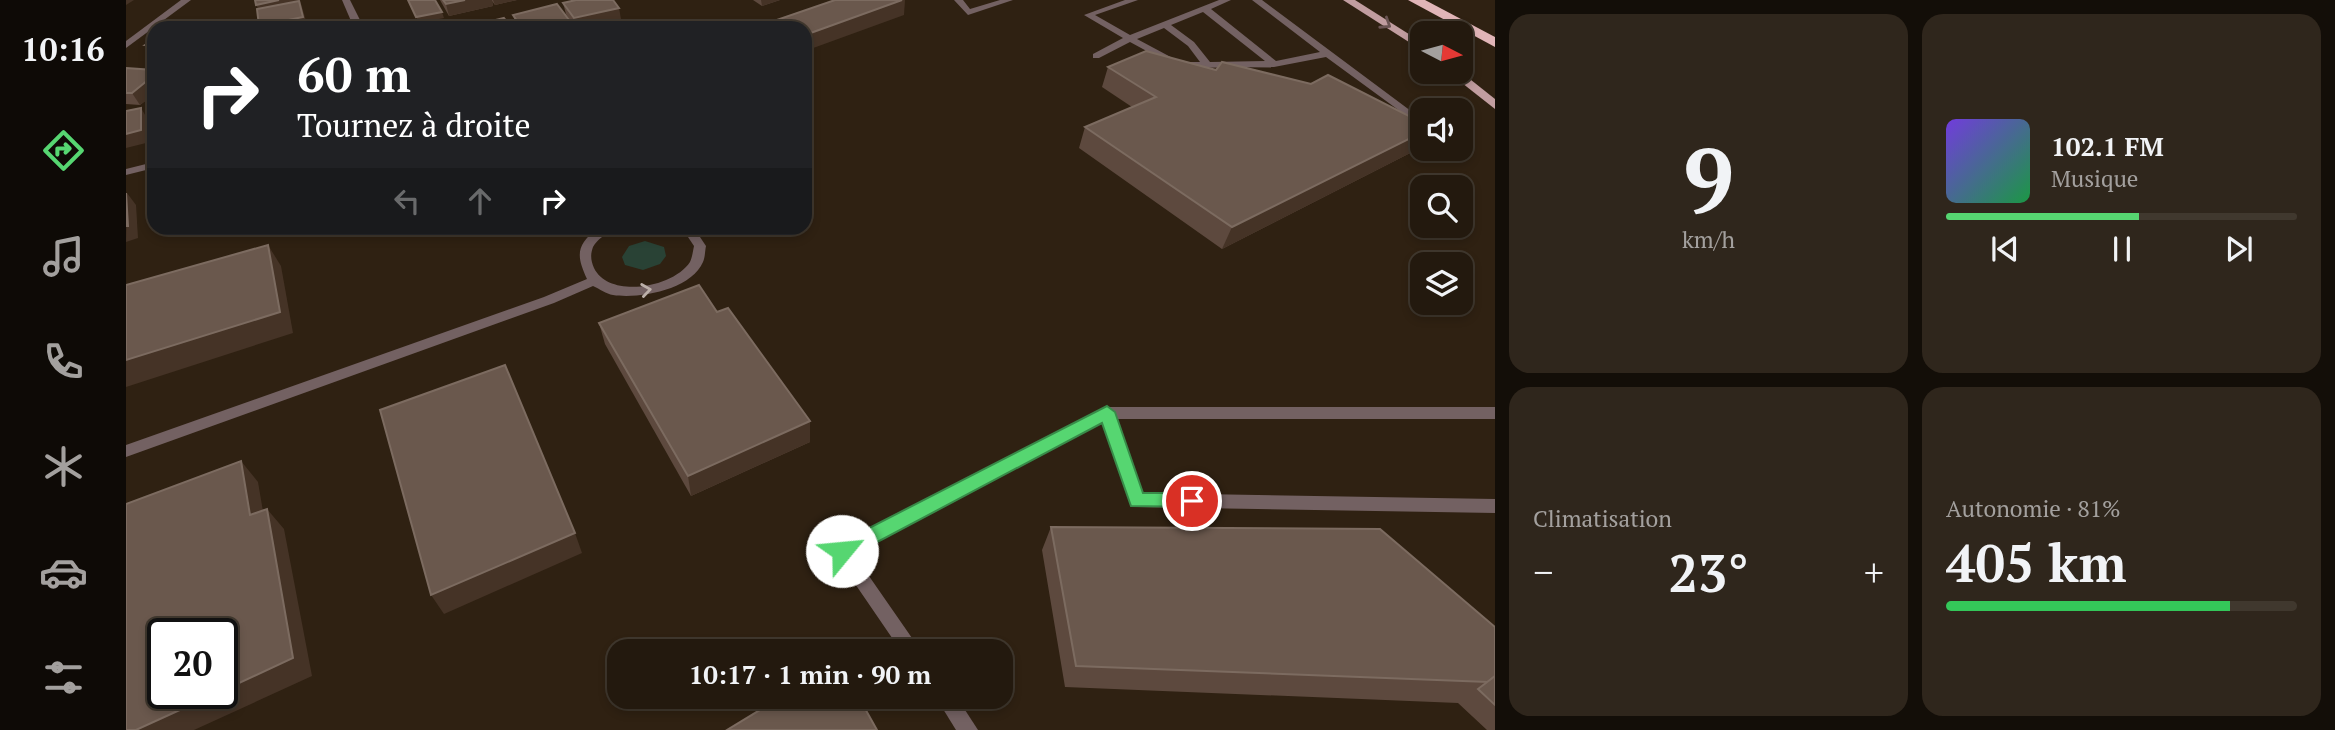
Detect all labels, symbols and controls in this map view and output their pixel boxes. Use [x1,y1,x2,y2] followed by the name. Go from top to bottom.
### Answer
[1378,15,1391,28] one-way arrow
[1410,21,1474,84] north arrow
[1410,21,1473,315] map controls
[21,28,105,70] text: 10:16
[297,41,411,106] text: 60 m
[182,49,273,140] icon: right
[1410,98,1473,161] button: sound
[297,104,531,146] text: Tournez à droite
[1683,118,1734,239] text: 9
[39,126,88,175] icon: directions
[2051,129,2164,163] text: 102.1 FM
[2051,163,2138,194] text: Musique
[1410,175,1473,238] button: search
[388,182,426,220] icon: left
[461,182,499,220] icon: ahead
[534,182,572,220] icon: right
[1682,224,1735,255] text: km/h
[1986,230,2024,268] icon: previous
[2103,230,2141,268] icon: pause
[2220,230,2258,268] icon: next
[39,232,88,281] icon: music
[1410,252,1473,315] button: layers
[640,283,652,298] one-way arrow
[39,337,88,386] icon: phone
[39,442,88,491] icon: climate
[1162,471,1222,531] pin
[1173,482,1211,520] icon: arrive
[1946,493,2121,524] text: Autonomie · 81%
[1533,503,1672,534] text: Climatisation
[805,514,879,588] position arrow
[1946,528,2127,597] text: 405 km
[1668,538,1749,607] text: 23°
[1533,547,1553,597] text: −
[1864,547,1884,597] text: +
[39,548,88,597] icon: car
[147,618,238,709] speed limit sign: 20
[39,653,88,702] icon: filters
[689,657,931,691] text: 10:17 · 1 min · 90 m

